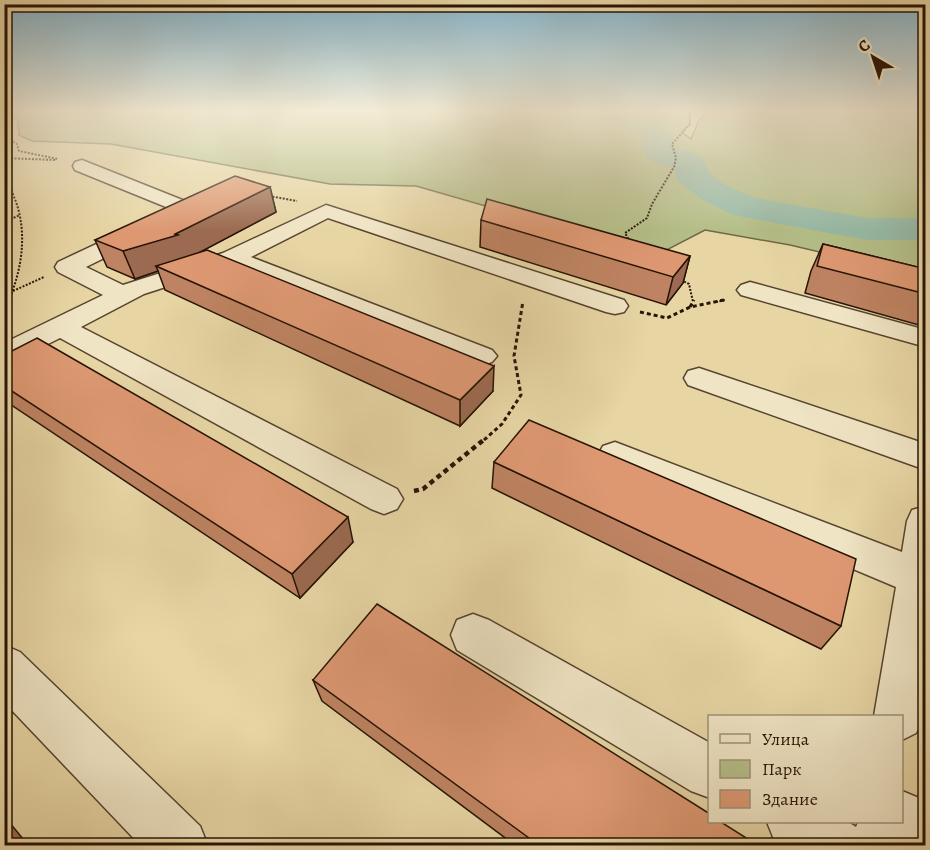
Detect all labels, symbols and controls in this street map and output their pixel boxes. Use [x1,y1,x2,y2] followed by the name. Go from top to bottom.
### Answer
[843,27,903,87] north arrow
[853,34,875,58] text: С
[708,715,903,823] legend
[762,727,810,751] text: Улица
[762,757,802,781] text: Парк
[762,787,818,811] text: Здание

